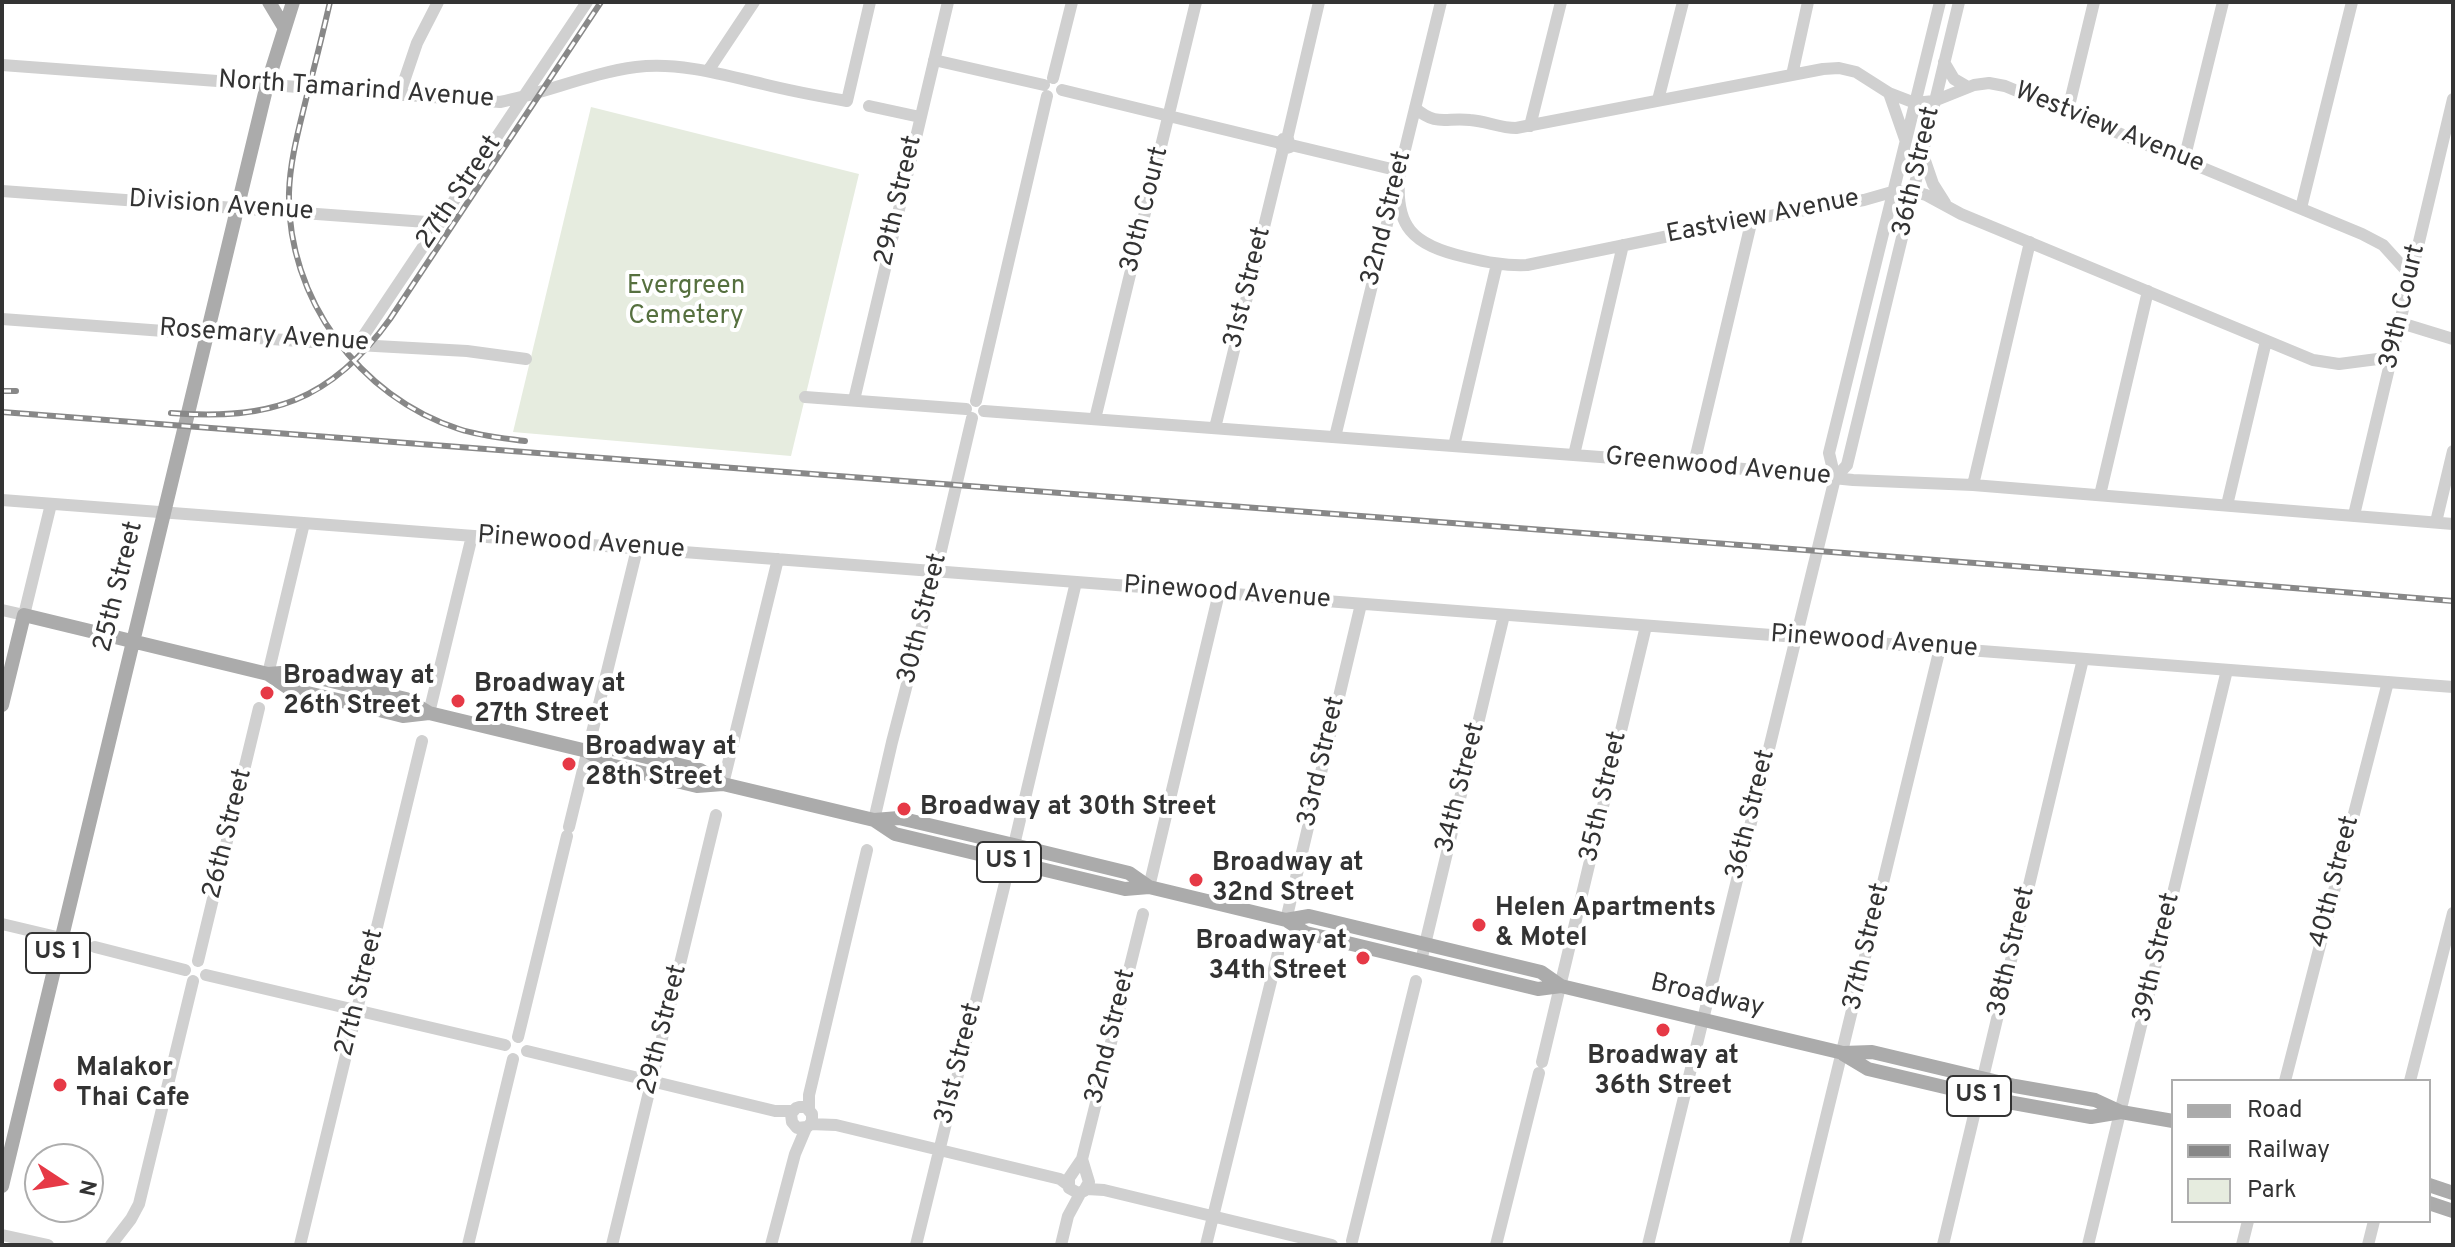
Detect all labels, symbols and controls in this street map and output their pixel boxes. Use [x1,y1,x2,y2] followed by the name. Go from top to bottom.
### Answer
[217,66,495,116] street label: North Tamarind Avenue
[2010,77,2208,181] street label: Westview Avenue
[1888,104,1948,240] street label: 36th Street
[411,130,509,256] street label: 27th Street
[870,133,930,269] street label: 29th Street
[1115,144,1177,276] street label: 30th Court
[1356,148,1420,290] street label: 32nd Street
[1664,184,1862,252] street label: Eastview Avenue
[128,185,314,229] street label: Division Avenue
[1219,224,1279,352] street label: 31st Street
[2374,241,2434,373] street label: 39th Court
[627,272,745,334] park label: Evergreen Cemetery
[158,314,370,360] street label: Rosemary Avenue
[1604,443,1832,493] street label: Greenwood Avenue
[89,518,151,656] street label: 25th Street
[476,521,686,567] street label: Pinewood Avenue
[893,550,955,688] street label: 30th Street
[1122,571,1332,617] street label: Pinewood Avenue
[1769,620,1979,666] street label: Pinewood Avenue
[283,662,435,724] place label: Broadway at 26th Street
[474,670,626,732] place label: Broadway at 27th Street
[258,684,276,702] marker: Broadway at 26th Street
[449,692,467,710] marker: Broadway at 27th Street
[1293,694,1353,830] street label: 33rd Street
[1431,719,1493,857] street label: 34th Street
[1575,728,1635,866] street label: 35th Street
[585,733,737,794] place label: Broadway at 28th Street
[1721,747,1783,883] street label: 36th Street
[560,755,578,773] marker: Broadway at 28th Street
[198,766,260,902] street label: 26th Street
[920,793,1216,825] place label: Broadway at 30th Street
[895,800,913,818] marker: Broadway at 30th Street
[2305,813,2367,951] street label: 40th Street
[977,842,1041,882] road number: US 1
[1212,849,1364,910] place label: Broadway at 32nd Street
[1187,871,1205,889] marker: Broadway at 32nd Street
[1838,880,1898,1014] street label: 37th Street
[1983,884,2043,1020] street label: 38th Street
[2128,890,2188,1026] street label: 39th Street
[1495,894,1716,956] place label: Helen Apartments & Motel
[1470,916,1488,934] marker: Helen Apartments & Motel
[330,926,392,1060] street label: 27th Street
[1195,927,1347,988] place label: Broadway at 34th Street
[26,933,90,973] road number: US 1
[1354,949,1372,967] marker: Broadway at 34th Street
[633,962,695,1098] street label: 29th Street
[1080,966,1144,1108] street label: 32nd Street
[1647,969,1767,1025] street label: Broadway
[930,1000,990,1128] street label: 31st Street
[1654,1021,1672,1039] marker: Broadway at 36th Street
[1587,1042,1739,1104] place label: Broadway at 36th Street
[76,1054,190,1116] place label: Malakor Thai Cafe
[51,1076,69,1094] marker: Malakor Thai Cafe
[1947,1076,2011,1116] road number: US 1
[2171,1079,2431,1223] legend
[2247,1096,2303,1126] text: Road
[2247,1136,2330,1166] text: Railway
[24,1143,104,1223] north arrow
[2247,1176,2297,1206] text: Park
[71,1177,101,1198] text: N

